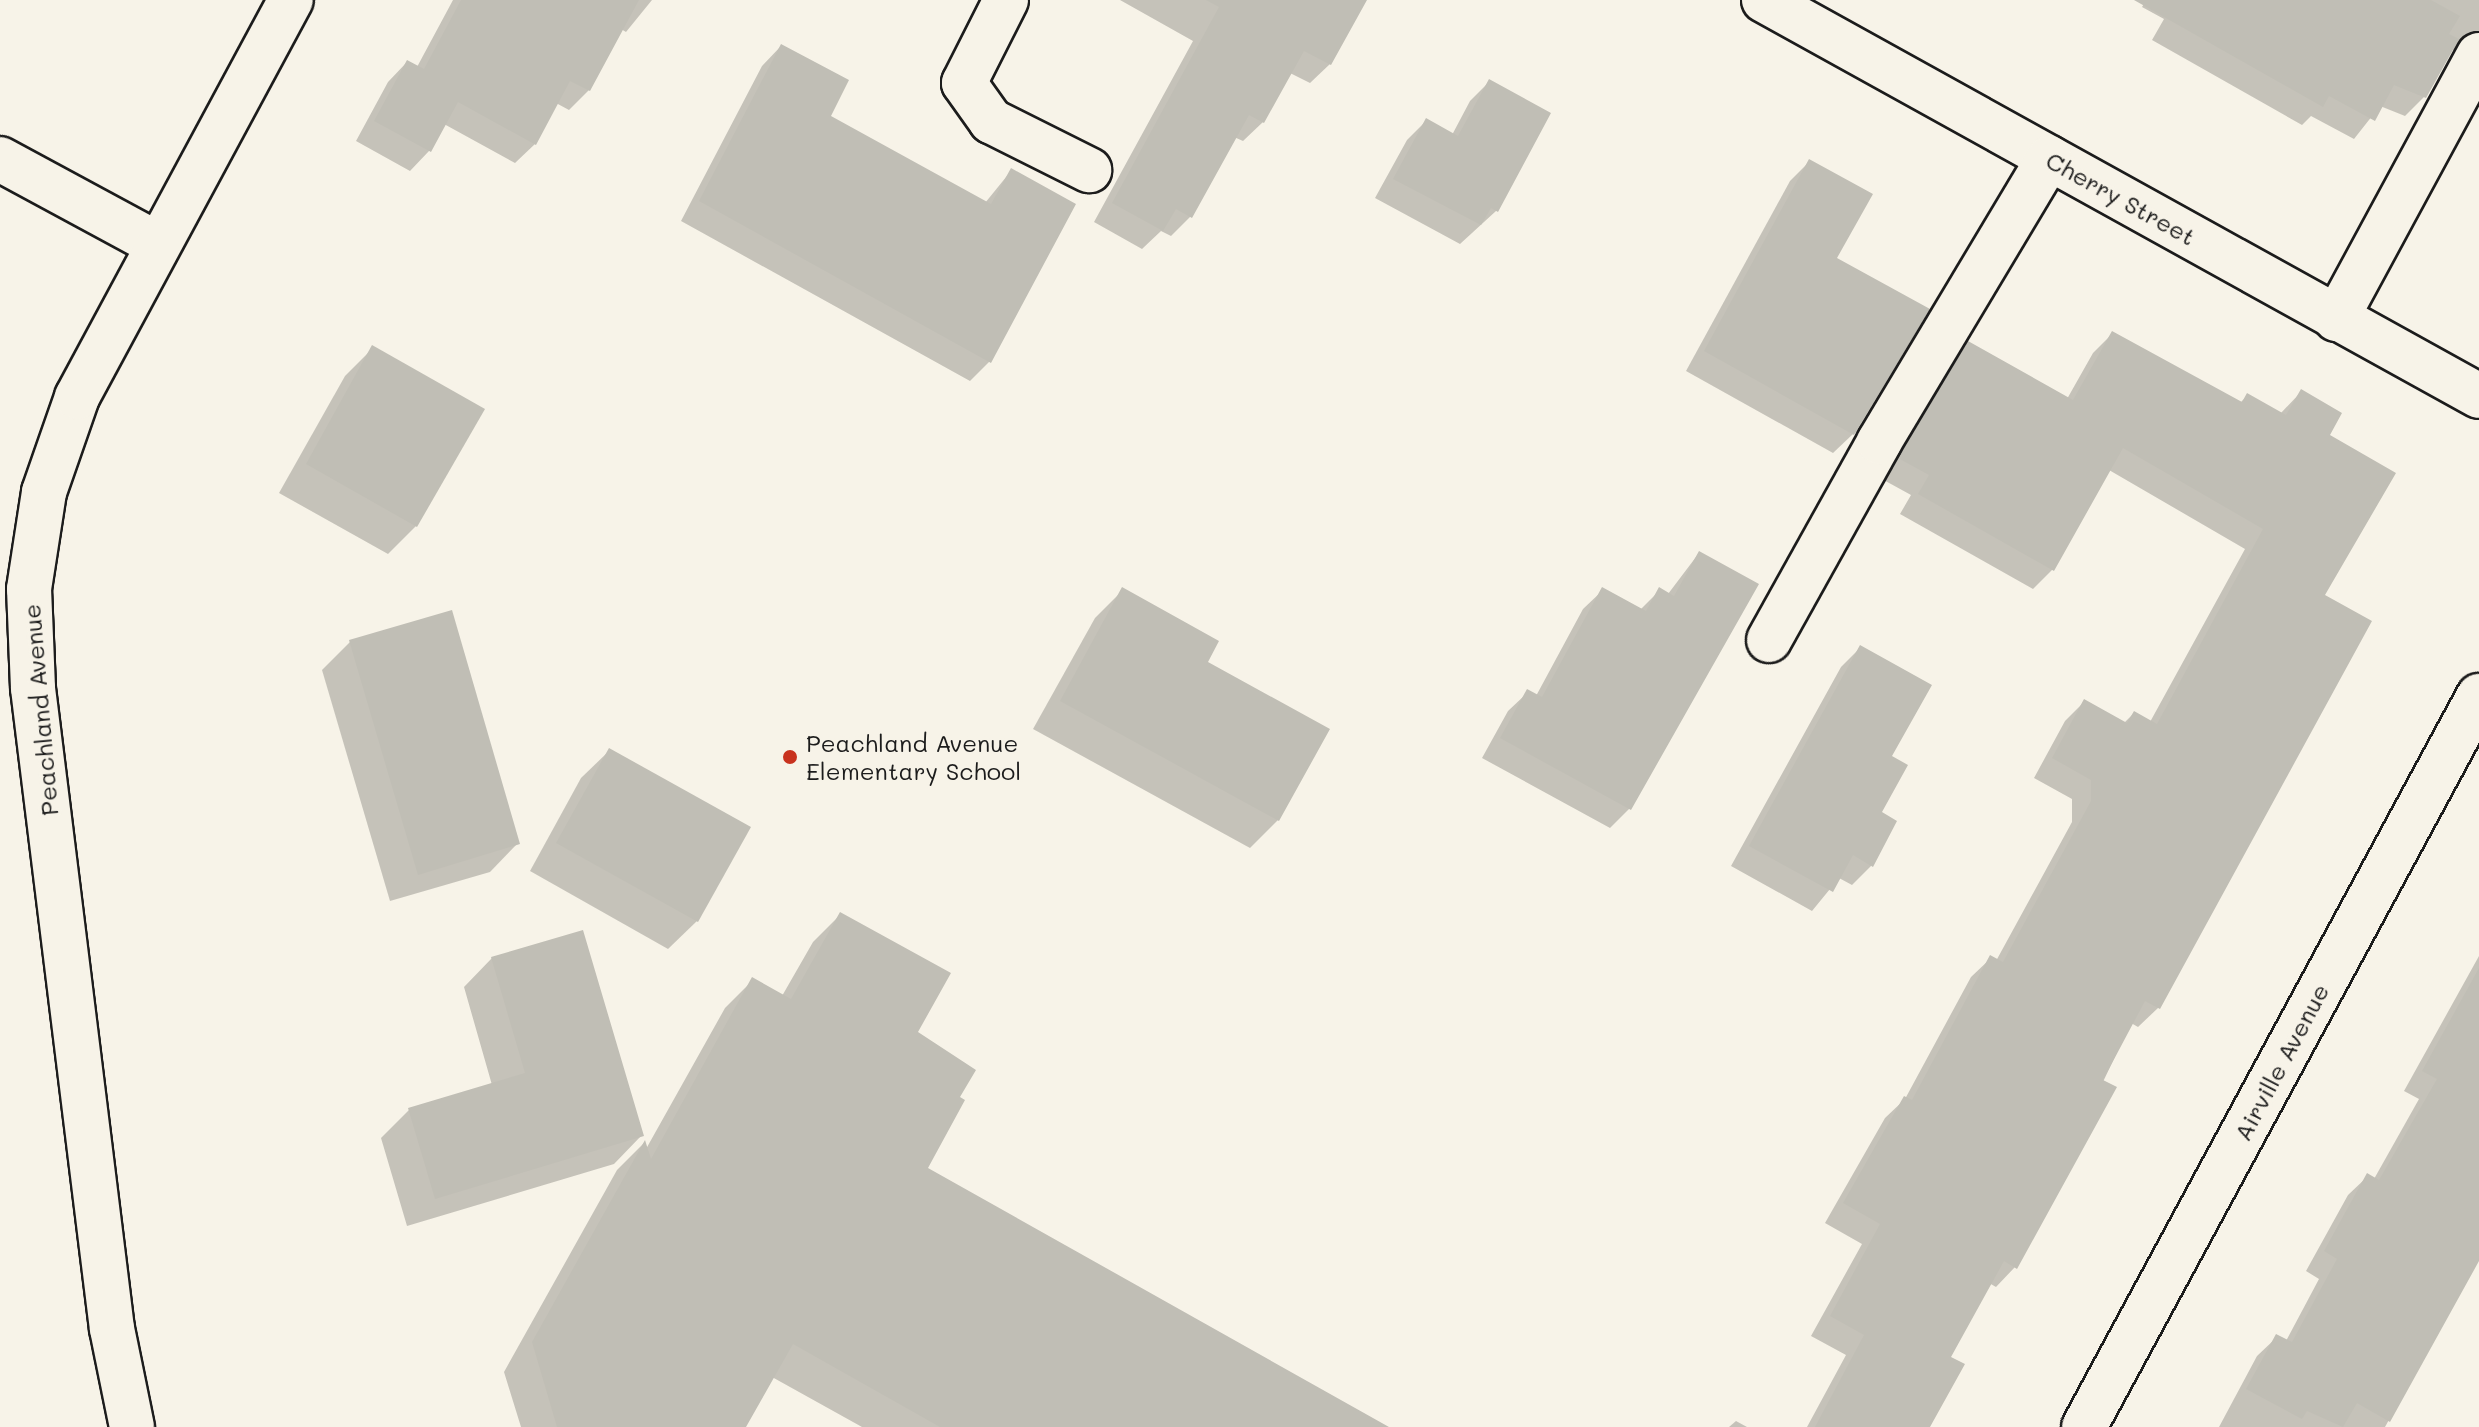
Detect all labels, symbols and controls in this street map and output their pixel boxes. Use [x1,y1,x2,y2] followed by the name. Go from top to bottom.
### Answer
[2041,145,2201,251] street label: Cherry Street
[16,603,64,817] street label: Peachland Avenue
[806,729,1021,785] place label: Peachland Avenue Elementary School
[781,748,799,766] marker: Peachland Avenue Elementary School
[2228,979,2334,1145] street label: Airville Avenue

